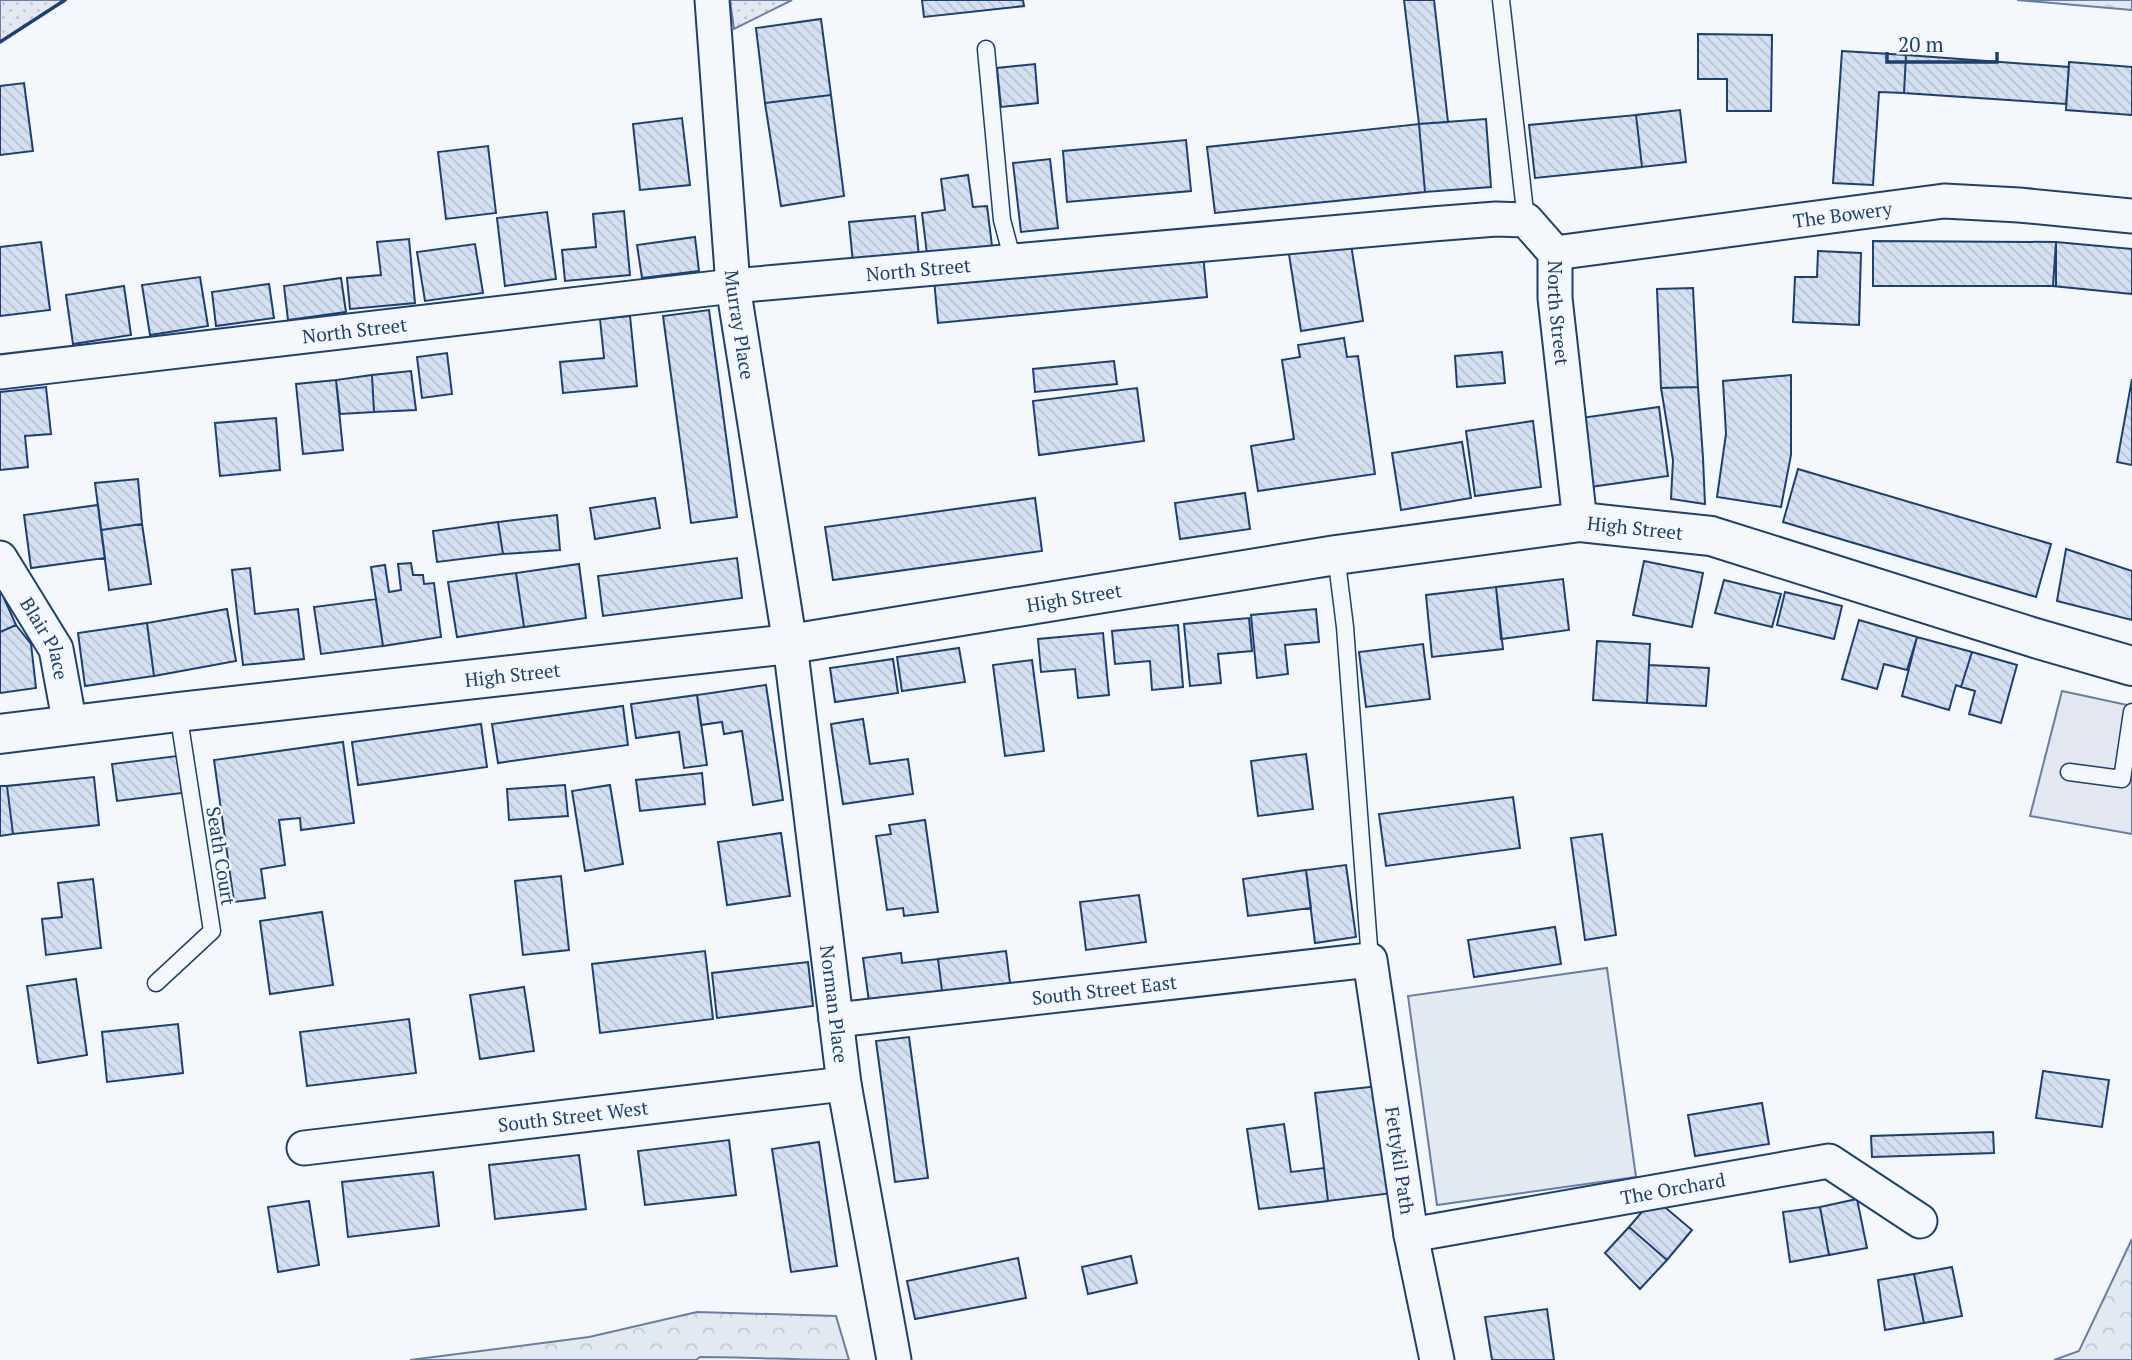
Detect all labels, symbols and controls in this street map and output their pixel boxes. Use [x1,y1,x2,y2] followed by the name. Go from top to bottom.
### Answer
[1887,21,1997,65] scale bar
[1898,30,1944,58] text: 20 m
[1791,195,1894,233] street label: The Bowery
[865,252,972,286] street label: North Street
[1543,260,1575,367] street label: North Street
[720,269,761,381] street label: Murray Place
[301,311,408,348] street label: North Street
[1586,510,1684,545] street label: High Street
[1025,577,1123,617] street label: High Street
[15,592,74,682] street label: Blair Place
[463,657,562,692] street label: High Street
[201,805,242,907] street label: Seath Court
[815,944,854,1064] street label: Norman Place
[1030,969,1178,1010] street label: South Street East
[497,1094,650,1137] street label: South Street West
[1380,1105,1421,1216] street label: Fettykil Path
[1619,1167,1728,1210] street label: The Orchard

